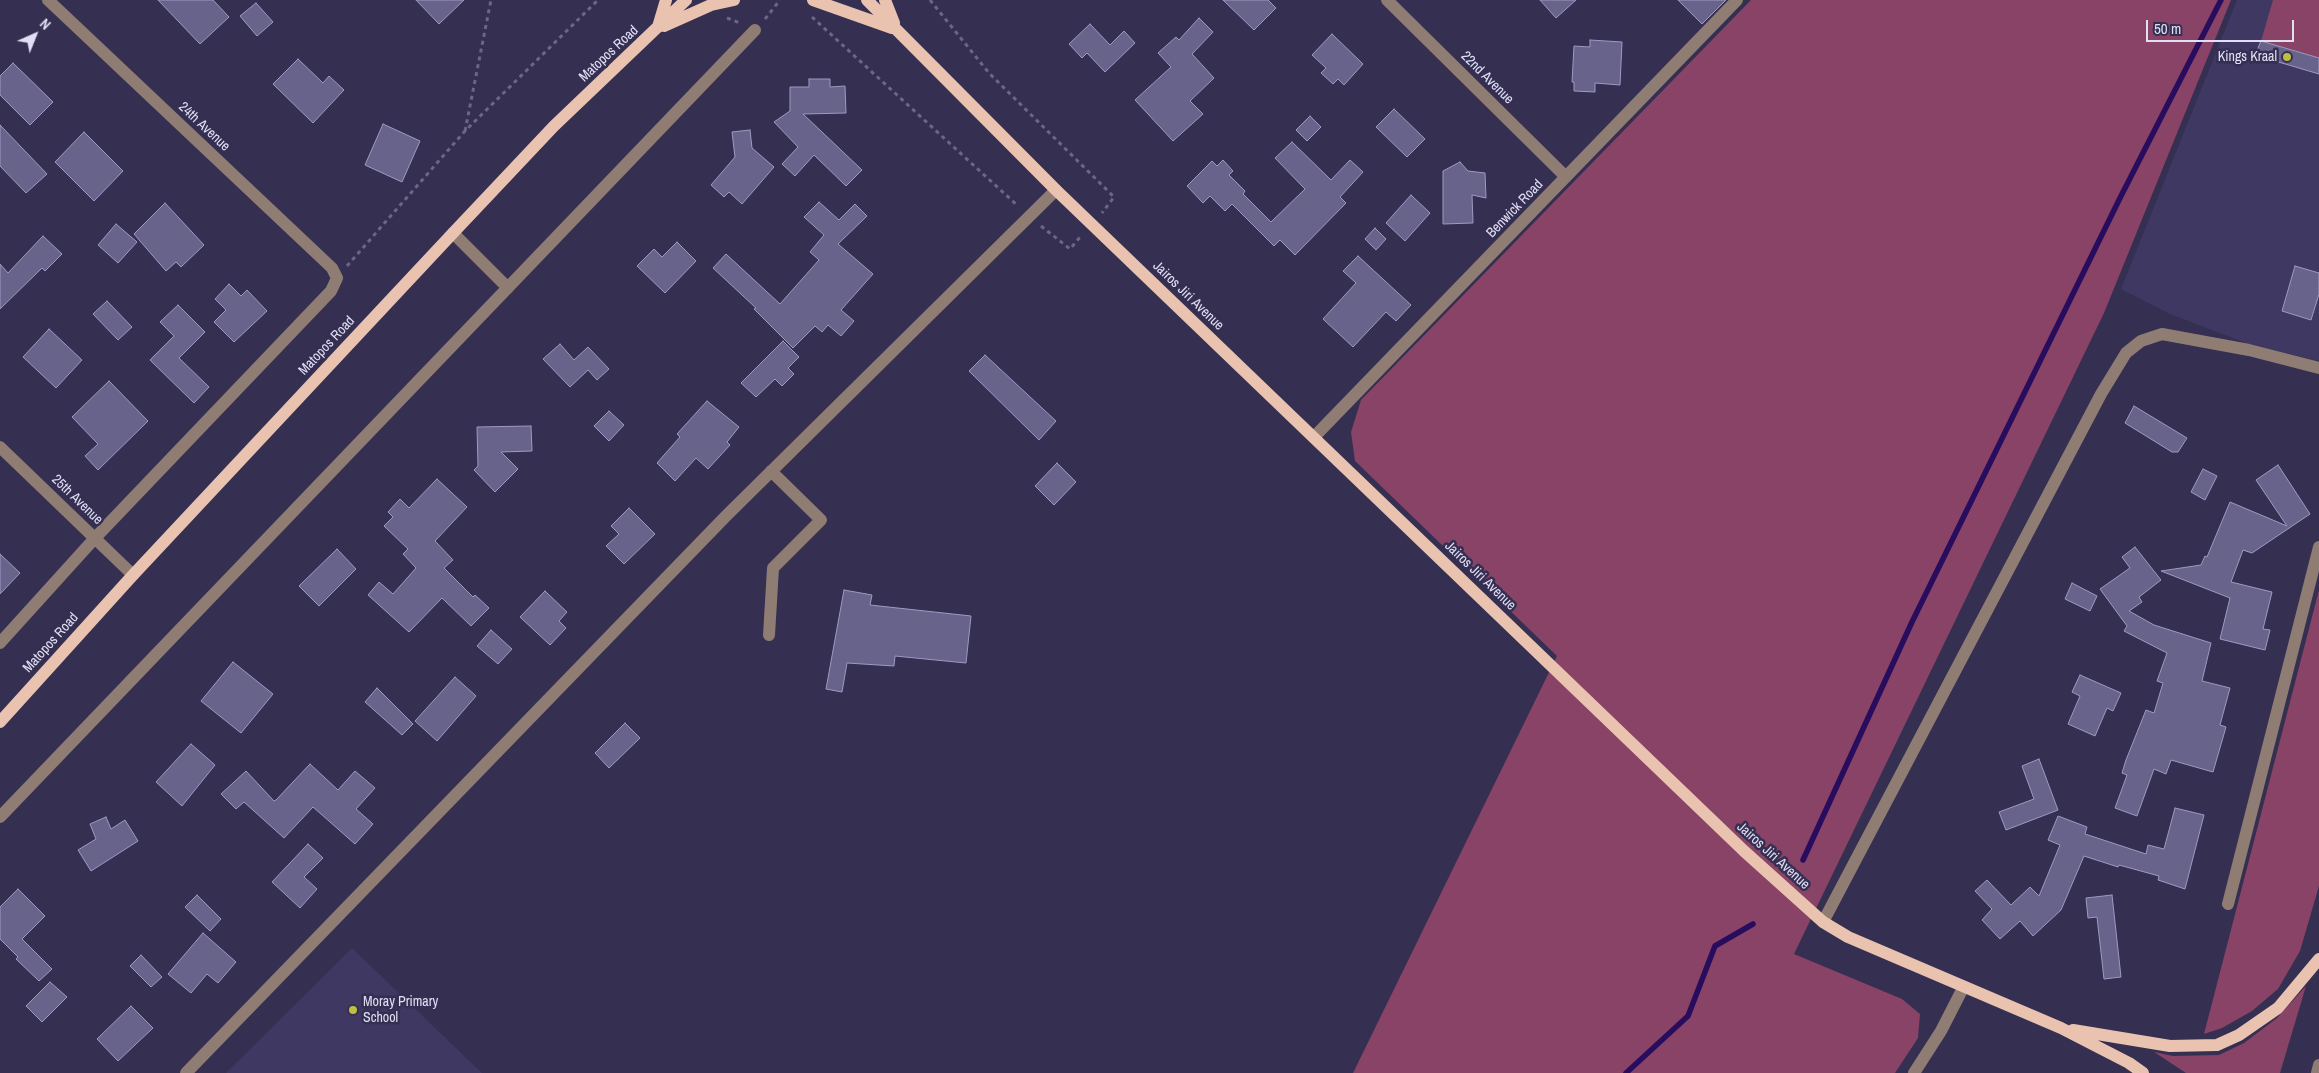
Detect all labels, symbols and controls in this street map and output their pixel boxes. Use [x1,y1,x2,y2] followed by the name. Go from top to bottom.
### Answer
[10,10,60,60] north arrow
[2149,10,2296,42] scale bar
[36,15,55,34] text: N
[2154,18,2181,39] text: 50 m
[576,22,642,86] street label: Matopos Road
[1457,48,1517,108] street label: 22nd Avenue
[2218,49,2277,65] place label: Kings Kraal
[2281,51,2293,63] marker: Kings Kraal
[175,99,233,155] street label: 24th Avenue
[1483,177,1547,241] street label: Benwick Road
[1149,258,1227,334] street label: Jairos Jiri Avenue
[295,313,359,379] street label: Matopos Road
[48,472,106,528] street label: 25th Avenue
[1441,538,1519,614] street label: Jairos Jiri Avenue
[20,610,82,676] street label: Matopos Road
[1733,819,1813,893] street label: Jairos Jiri Avenue
[363,994,438,1026] place label: Moray Primary School
[347,1004,359,1016] marker: Moray Primary School

